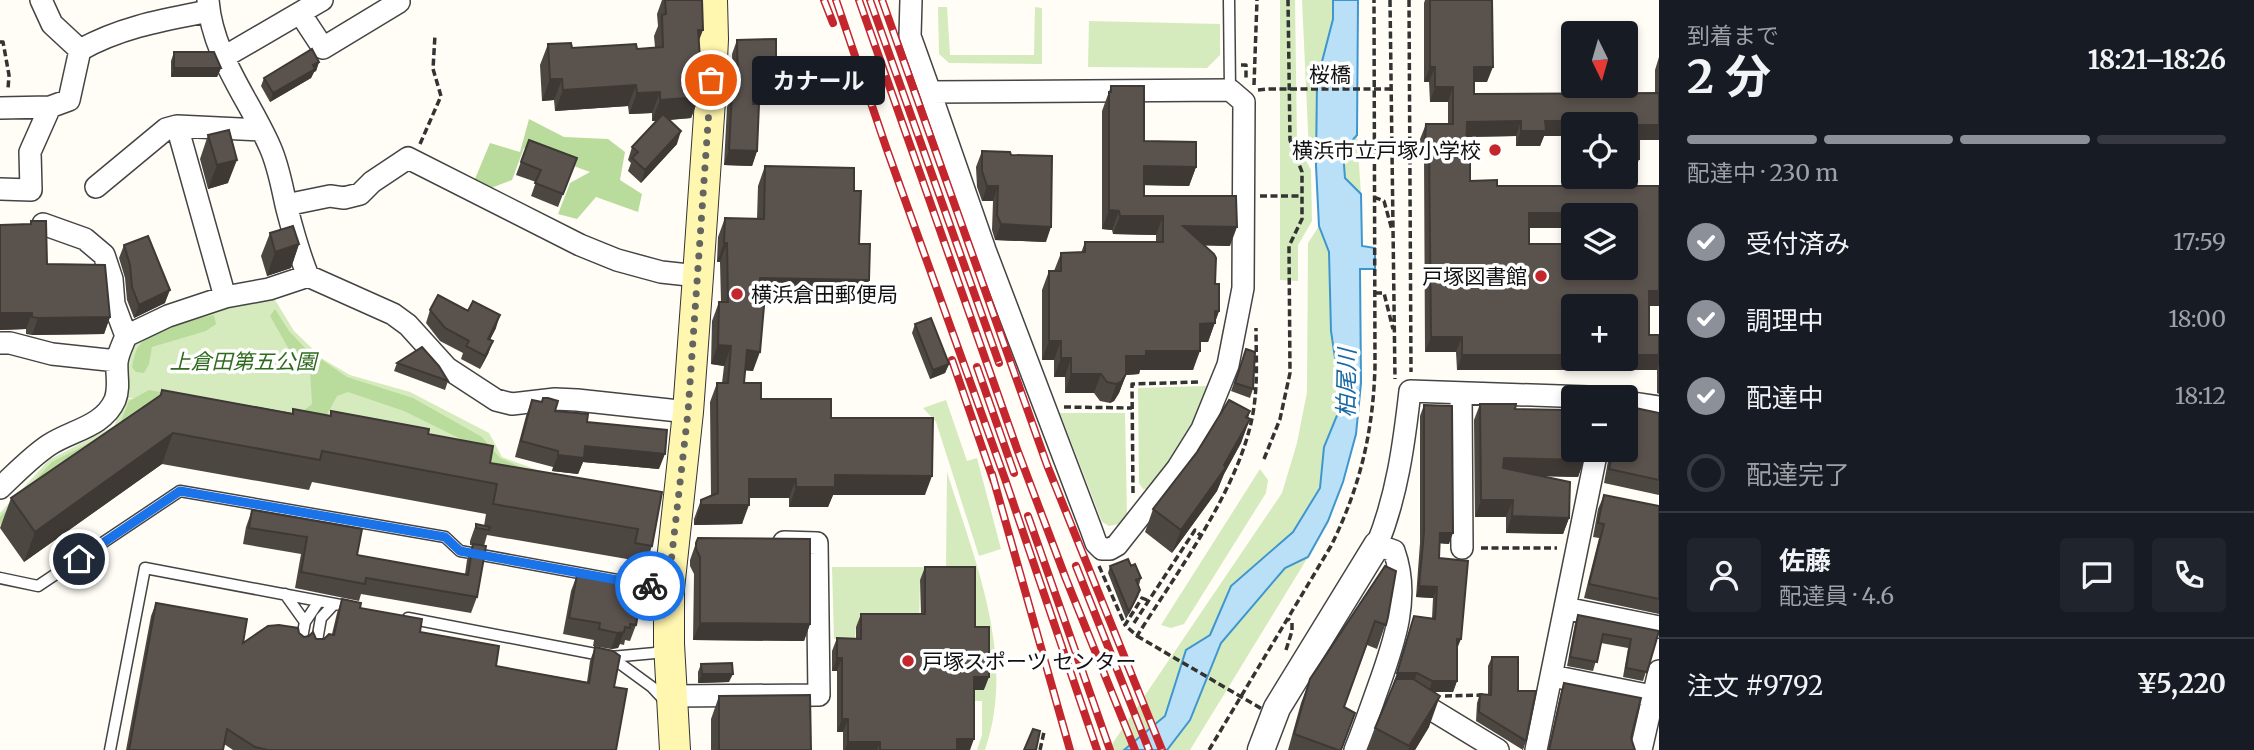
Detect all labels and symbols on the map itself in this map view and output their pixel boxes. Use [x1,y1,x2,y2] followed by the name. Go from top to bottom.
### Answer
[1561,21,1638,98] north arrow
[681,50,741,110] pin
[753,56,886,104] callout: カナール
[1309,61,1351,88] street label: 桜橋
[1292,137,1481,164] place label: 横浜市立戸塚小学校
[1487,142,1503,158] marker: 横浜市立戸塚小学校
[1422,263,1527,290] place label: 戸塚図書館
[1533,268,1549,284] marker: 戸塚図書館
[751,281,898,308] place label: 横浜倉田郵便局
[729,286,745,302] marker: 横浜倉田郵便局
[1331,345,1361,418] water label: 柏尾川
[170,348,319,375] park label: 上倉田第五公園
[49,529,109,589] pin
[615,551,685,621] courier
[922,648,1137,675] place label: 戸塚スポーツ センター
[900,653,916,669] marker: 戸塚スポーツ センター

